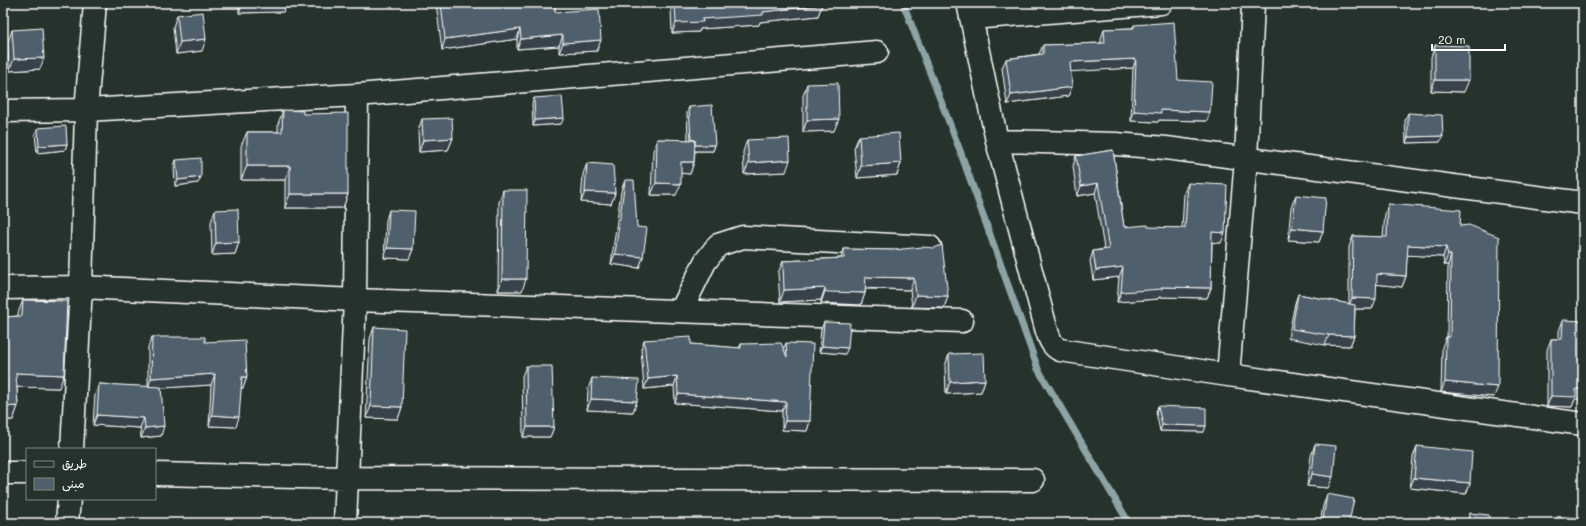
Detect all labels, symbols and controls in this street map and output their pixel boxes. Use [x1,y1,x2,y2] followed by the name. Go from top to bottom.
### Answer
[1432,26,1505,52] scale bar
[1438,31,1466,47] text: 20 m
[26,448,156,500] legend
[62,455,87,471] text: طريق
[62,475,85,492] text: مبنى

